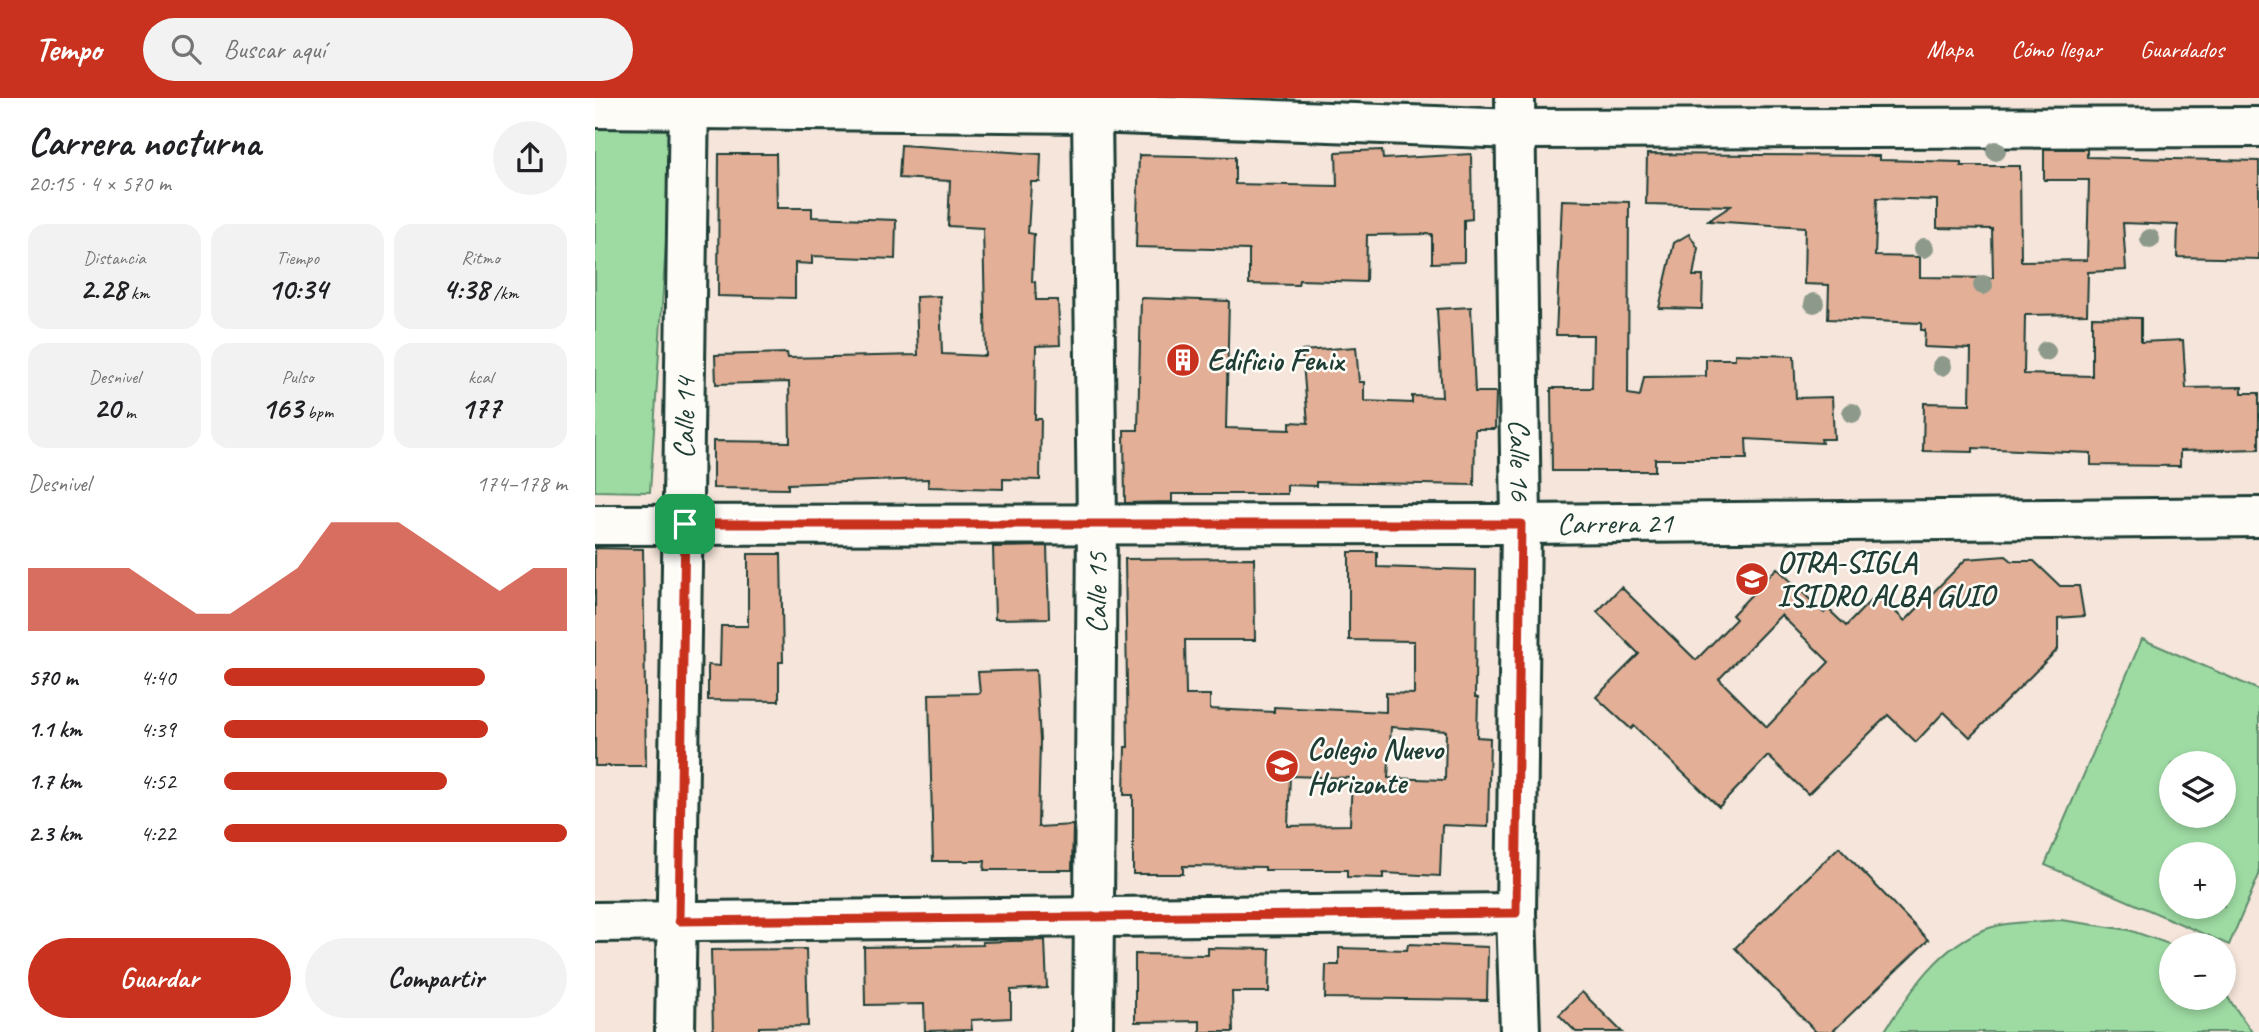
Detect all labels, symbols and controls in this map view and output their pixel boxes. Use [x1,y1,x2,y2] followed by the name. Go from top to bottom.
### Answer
[143,18,633,81] search box
[35,28,101,70] text: Tempo
[167,30,205,68] icon: search
[223,33,325,66] text: Buscar aquí
[1926,34,1973,64] text: Mapa
[2011,34,2102,64] text: Cómo llegar
[2140,34,2224,64] text: Guardados
[28,119,261,166] text: Carrera nocturna
[493,121,567,195] button: share
[28,169,171,198] text: 20:15 · 4 × 570 m
[83,246,146,270] text: Distancia
[276,246,319,270] text: Tiempo
[461,246,500,270] text: Ritmo
[80,270,126,308] text: 2.28
[268,270,327,308] text: 10:34
[443,270,489,308] text: 4:38
[126,281,149,305] text: km
[489,281,518,305] text: /km
[1164,341,1202,379] building icon: Edificio Fenix
[1207,341,1346,379] place label: Edificio Fenix
[89,365,140,389] text: Desnivel
[282,365,313,389] text: Pulso
[468,365,493,389] text: kcal
[665,375,704,459] street label: Calle 14
[93,389,120,427] text: 20
[262,389,303,427] text: 163
[460,389,501,427] text: 177
[120,400,136,424] text: m
[303,400,333,424] text: bpm
[1501,419,1540,502] street label: Calle 16
[28,469,90,498] text: Desnivel
[476,469,567,498] text: 174–178 m
[655,494,715,554] pin
[1557,504,1675,543] street label: Carrera 21
[666,505,704,543] icon: arrive
[1777,543,1998,615] place label: OTRA-SIGLA ISIDRO ALBA GUIO
[1077,551,1116,634] street label: Calle 15
[1733,560,1771,598] school or university icon: OTRA-SIGLA ISIDRO ALBA GUIO
[28,663,77,692] text: 570 m
[140,663,176,692] text: 4:40
[28,715,82,744] text: 1.1 km
[140,715,176,744] text: 4:39
[1307,730,1445,802] place label: Colegio Nuevo Horizonte
[1263,747,1301,785] school or university icon: Colegio Nuevo Horizonte
[2159,751,2236,1010] map controls
[2159,751,2236,828] button: layers
[28,767,81,796] text: 1.7 km
[140,767,176,796] text: 4:52
[28,819,82,848] text: 2.3 km
[140,819,176,848] text: 4:22
[2159,842,2236,919] button: +
[2159,933,2236,1010] button: −
[28,938,291,1018] button: Guardar
[305,938,567,1018] button: Compartir

